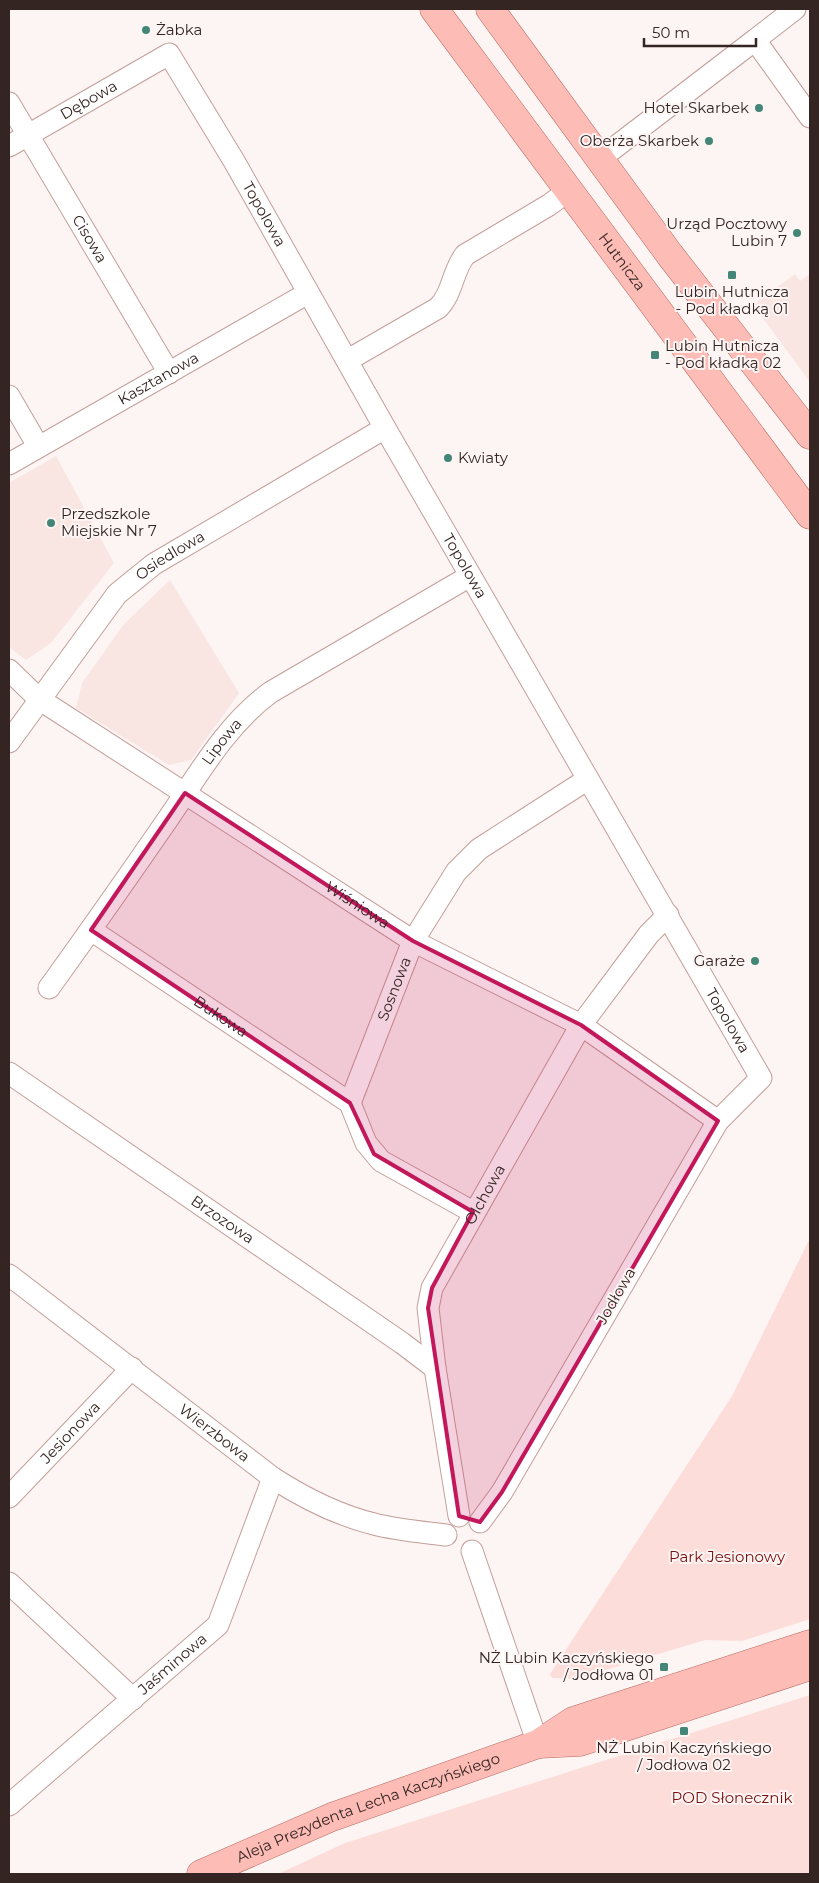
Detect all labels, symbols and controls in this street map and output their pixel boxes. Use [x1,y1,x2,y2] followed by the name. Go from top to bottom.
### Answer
[644,15,756,47] scale bar
[156,20,202,39] place label: Żabka
[652,23,690,42] text: 50 m
[140,24,152,36] marker: Żabka
[57,76,120,124] street label: Dębowa
[644,98,749,117] place label: Hotel Skarbek
[753,102,765,114] marker: Hotel Skarbek
[580,131,699,150] place label: Oberża Skarbek
[703,135,715,147] marker: Oberża Skarbek
[239,178,291,250] street label: Topolowa
[68,211,112,266] street label: Cisowa
[666,214,788,250] place label: Urząd Pocztowy Lubin 7
[791,227,803,239] marker: Urząd Pocztowy Lubin 7
[595,229,650,294] street label: Hutnicza
[726,269,738,281] marker: Lubin Hutnicza - Pod kładką 01
[675,282,789,318] place label: Lubin Hutnicza - Pod kładką 01
[665,336,781,372] place label: Lubin Hutnicza - Pod kładką 02
[114,348,202,409] street label: Kasztanowa
[649,349,661,361] marker: Lubin Hutnicza - Pod kładką 02
[458,448,509,467] place label: Kwiaty
[442,452,454,464] marker: Kwiaty
[61,504,157,540] place label: Przedszkole Miejskie Nr 7
[45,517,57,529] marker: Przedszkole Miejskie Nr 7
[131,526,208,584] street label: Osiedlowa
[439,530,491,602] street label: Topolowa
[197,714,246,768] street label: Lipowa
[322,877,393,932] street label: Wiśniowa
[694,951,745,970] place label: Garaże
[373,954,415,1024] street label: Sosnowa
[749,955,761,967] marker: Garaże
[702,984,754,1056] street label: Topolowa
[190,991,252,1041] street label: Bukowa
[460,1161,509,1228] street label: Olchowa
[187,1191,258,1248] street label: Brzozowa
[591,1264,639,1328] street label: Jodłowa
[35,1397,104,1468] street label: Jesionowa
[175,1399,254,1466] street label: Wierzbowa
[669,1547,786,1566] park label: Park Jesionowy
[133,1629,211,1699] street label: Jaśminowa
[479,1648,654,1684] place label: NŻ Lubin Kaczyńskiego / Jodłowa 01
[658,1661,670,1673] marker: NŻ Lubin Kaczyńskiego / Jodłowa 01
[678,1725,690,1737] marker: NŻ Lubin Kaczyńskiego / Jodłowa 02
[596,1738,772,1774] place label: NŻ Lubin Kaczyńskiego / Jodłowa 02
[233,1748,502,1866] street label: Aleja Prezydenta Lecha Kaczyńskiego
[672,1788,792,1807] park label: POD Słonecznik

